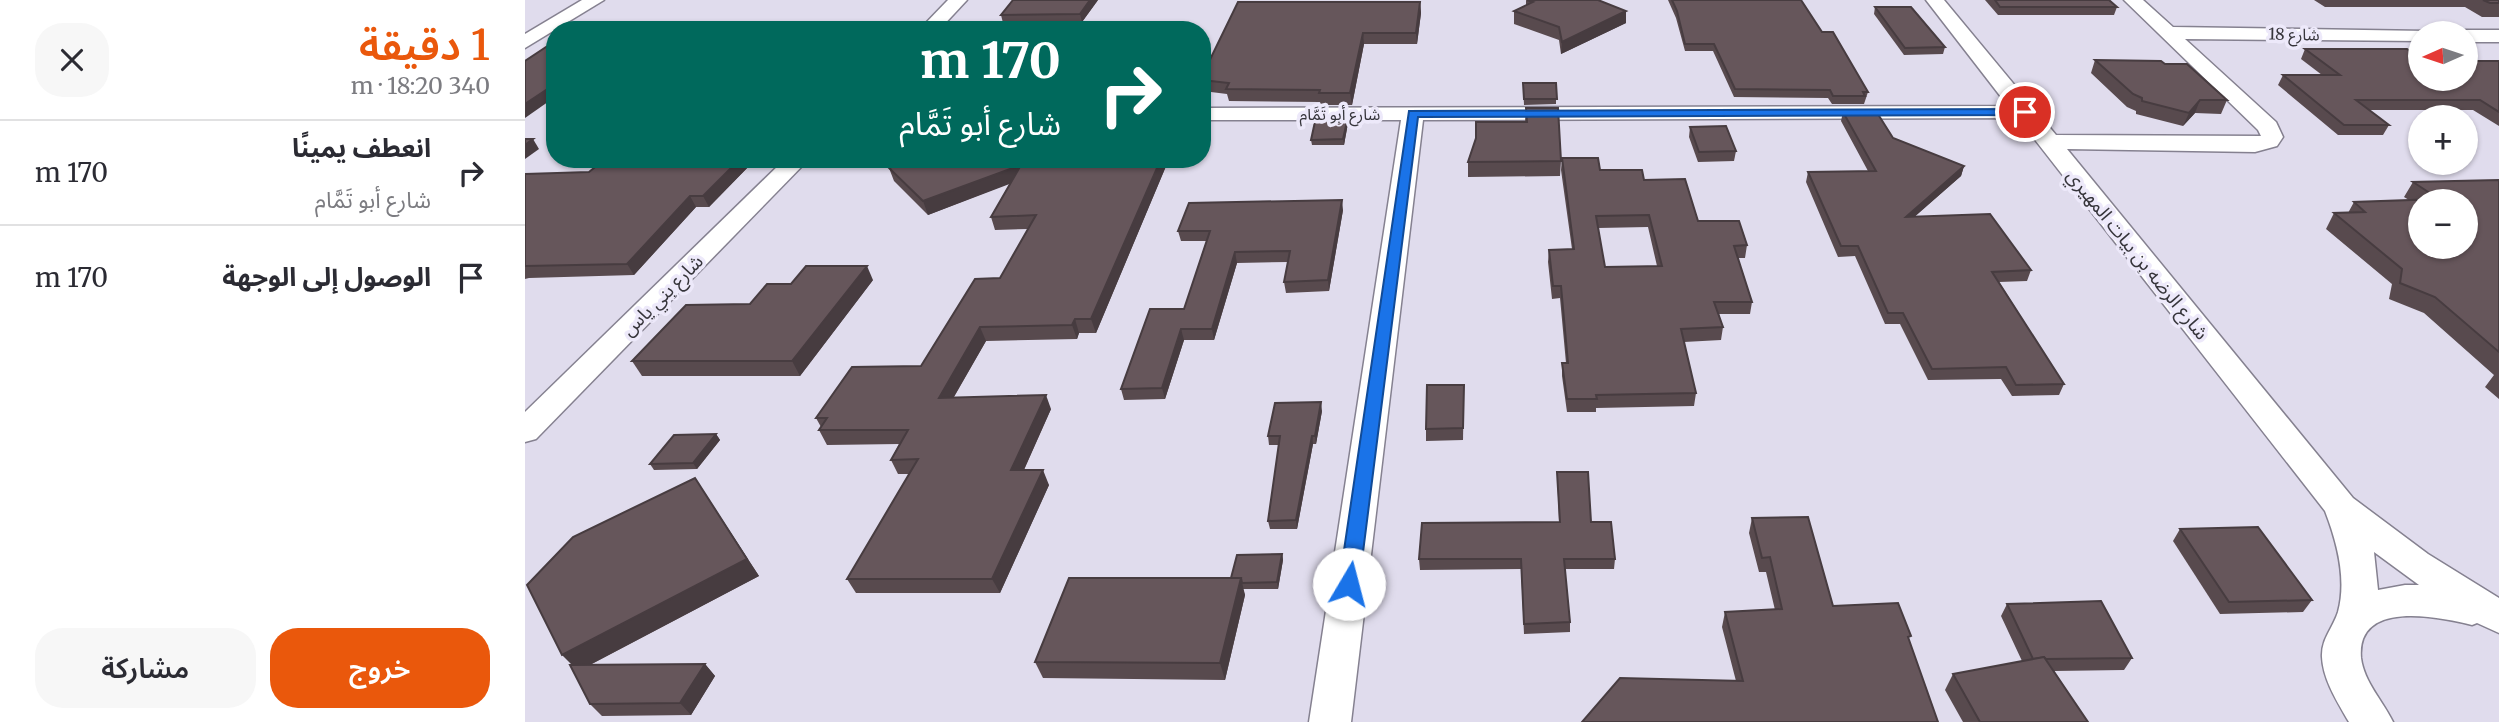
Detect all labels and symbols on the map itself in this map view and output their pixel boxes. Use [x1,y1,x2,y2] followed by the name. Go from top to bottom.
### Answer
[2408,21,2478,91] north arrow
[2268,24,2320,47] street label: شارع 18
[1995,82,2055,142] pin
[1300,104,1380,127] street label: شارع أبو تَمَّام
[2059,164,2214,346] street label: شارع الرضه بن بيات المهيري
[616,249,710,343] street label: شارع بني ياس
[1312,547,1386,621] position arrow

